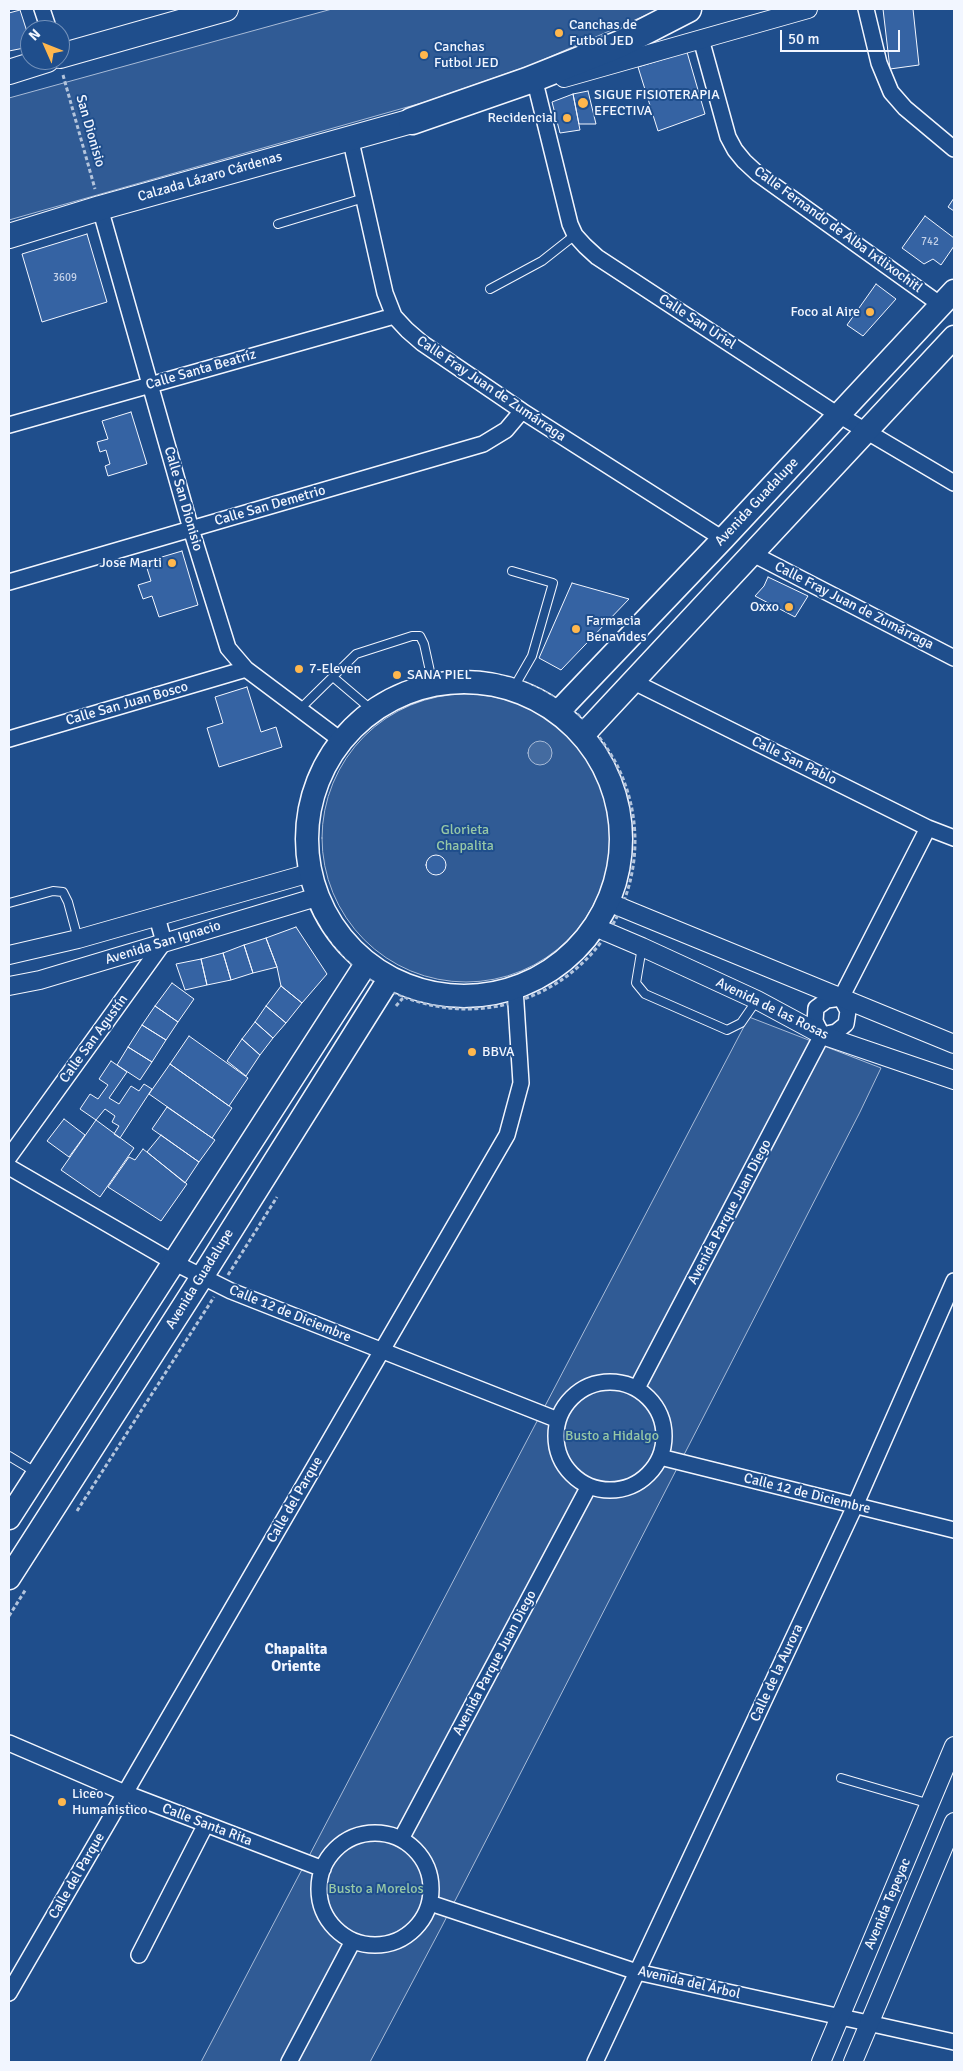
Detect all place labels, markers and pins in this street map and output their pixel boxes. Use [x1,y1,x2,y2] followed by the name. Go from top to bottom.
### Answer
[569,17,637,49] place label: Canchas de Futbol JED
[553,27,565,39] marker: Canchas de Futbol JED
[434,39,499,72] place label: Canchas Futbol JED
[418,49,430,61] marker: Canchas Futbol JED
[594,87,720,120] place label: SIGUE FISIOTERAPIA EFECTIVA
[576,96,590,110] marker: SIGUE FISIOTERAPIA EFECTIVA
[487,110,557,126] place label: Recidencial
[561,112,573,124] marker: Recidencial
[790,304,860,320] place label: Foco al Aire
[864,306,876,318] marker: Foco al Aire
[100,555,162,571] place label: Jose Marti
[166,557,178,569] marker: Jose Marti
[750,599,779,615] place label: Oxxo
[783,601,795,613] marker: Oxxo
[586,613,647,646] place label: Farmacia Benavides
[570,623,582,635] marker: Farmacia Benavides
[309,661,361,677] place label: 7-Eleven
[293,663,305,675] marker: 7-Eleven
[407,667,472,683] place label: SANA PIEL
[391,669,403,681] marker: SANA PIEL
[482,1044,515,1060] place label: BBVA
[466,1046,478,1058] marker: BBVA
[72,1786,148,1818] place label: Liceo Humanistico
[56,1796,68,1808] marker: Liceo Humanistico

